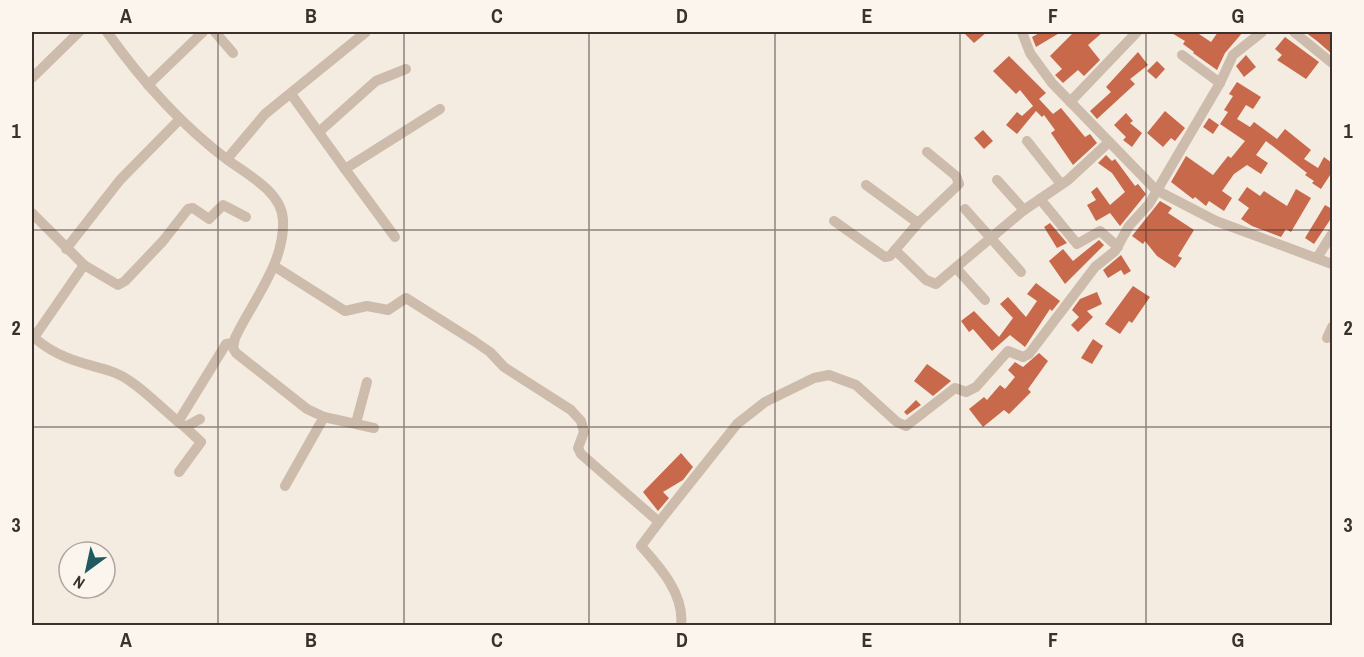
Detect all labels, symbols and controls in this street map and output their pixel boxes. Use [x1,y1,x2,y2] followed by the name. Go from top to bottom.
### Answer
[120,2,132,29] text: A
[305,2,317,29] text: B
[491,2,503,29] text: C
[676,2,688,29] text: D
[862,2,873,29] text: E
[1048,2,1058,29] text: F
[1232,2,1244,29] text: G
[11,117,21,144] text: 1
[1343,117,1353,144] text: 1
[11,314,21,341] text: 2
[1343,314,1353,341] text: 2
[11,511,21,538] text: 3
[1343,511,1353,538] text: 3
[57,540,117,600] north arrow
[69,571,89,594] text: N
[120,626,132,653] text: A
[305,626,317,653] text: B
[491,626,503,653] text: C
[676,626,688,653] text: D
[862,626,873,653] text: E
[1048,626,1058,653] text: F
[1232,626,1244,653] text: G

